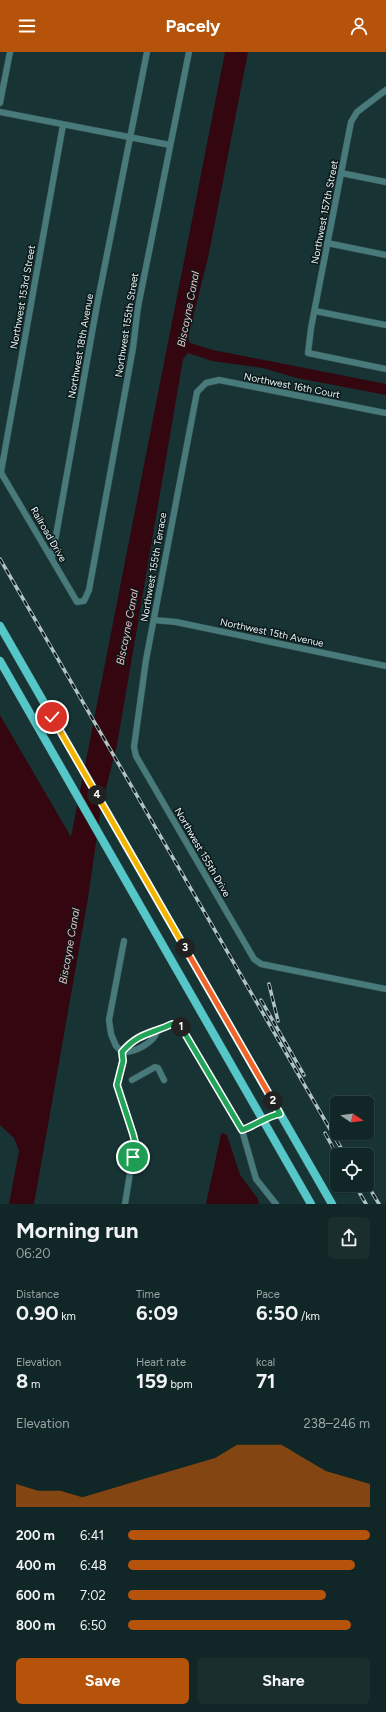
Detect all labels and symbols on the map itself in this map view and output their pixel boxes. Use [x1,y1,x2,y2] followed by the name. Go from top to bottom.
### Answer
[308,159,341,265] street label: Northwest 157th Street
[7,244,38,350] street label: Northwest 153rd Street
[175,270,202,348] water label: Biscayne Canal
[112,272,141,378] street label: Northwest 155th Street
[65,292,96,400] street label: Northwest 18th Avenue
[243,370,341,401] street label: Northwest 16th Court
[28,504,70,565] street label: Railroad Drive
[137,511,170,623] street label: Northwest 155th Terrace
[114,588,141,666] water label: Biscayne Canal
[219,615,326,650] street label: Northwest 15th Avenue
[35,700,69,734] pin
[87,785,107,805] pin: 4
[172,805,234,900] street label: Northwest 155th Drive
[56,907,83,985] water label: Biscayne Canal
[175,938,195,958] pin: 3
[171,1017,191,1037] pin: 1
[263,1091,283,1111] pin: 2
[330,1096,374,1140] north arrow
[116,1140,150,1174] pin

